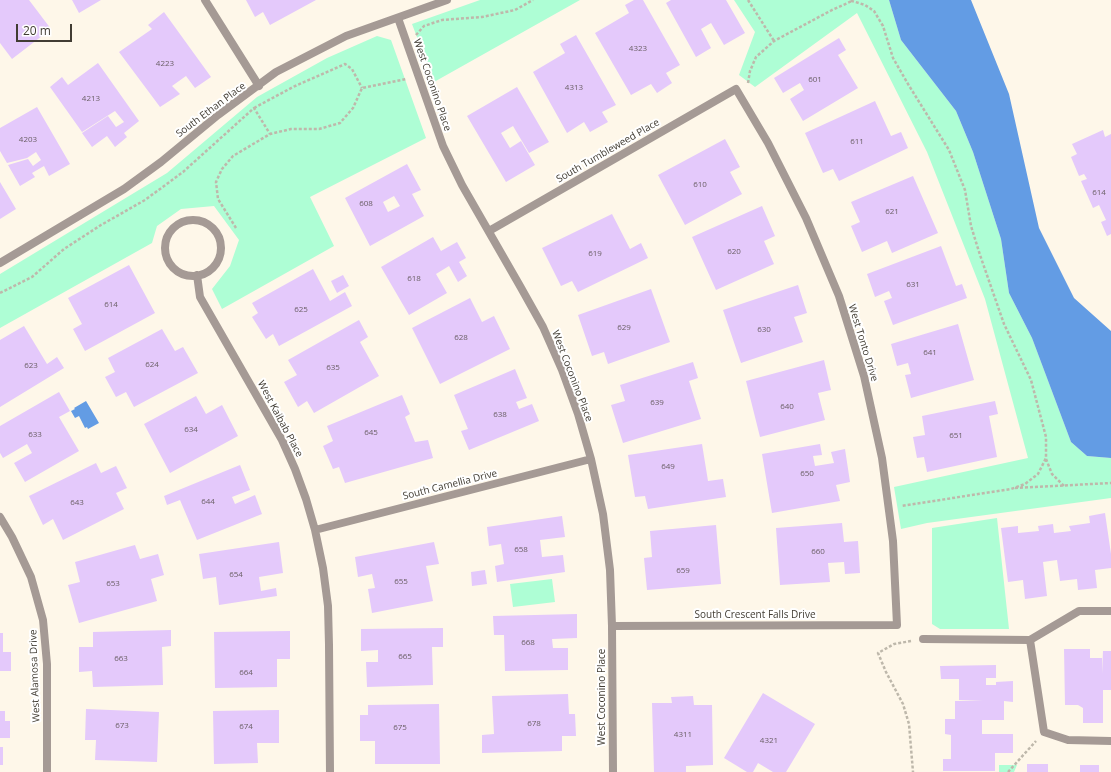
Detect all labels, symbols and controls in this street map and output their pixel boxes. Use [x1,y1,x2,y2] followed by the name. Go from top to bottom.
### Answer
[18,16,74,42] scale bar
[23,22,51,39] text: 20 m
[411,37,453,133] street label: West Coconino Place
[629,44,647,54] house number: 4323
[156,59,174,69] house number: 4223
[808,75,822,85] house number: 601
[174,80,248,140] street label: South Ethan Place
[565,83,583,93] house number: 4313
[82,94,100,104] house number: 4213
[554,116,662,186] street label: South Tumbleweed Place
[19,135,37,145] house number: 4203
[850,137,864,147] house number: 611
[693,180,707,190] house number: 610
[1092,188,1106,198] house number: 614
[359,199,373,209] house number: 608
[885,207,899,217] house number: 621
[727,247,741,257] house number: 620
[588,249,602,259] house number: 619
[407,274,421,284] house number: 618
[906,280,920,290] house number: 631
[104,300,118,310] house number: 614
[846,303,880,383] street label: West Tonto Drive
[294,305,308,315] house number: 625
[617,323,631,333] house number: 629
[757,325,771,335] house number: 630
[549,329,595,423] street label: West Coconino Place
[454,333,468,343] house number: 628
[923,348,937,358] house number: 641
[145,360,159,370] house number: 624
[24,361,38,371] house number: 623
[326,363,340,373] house number: 635
[255,379,305,459] street label: West Kaibab Place
[650,398,664,408] house number: 639
[780,402,794,412] house number: 640
[493,410,507,420] house number: 638
[184,425,198,435] house number: 634
[364,428,378,438] house number: 645
[28,430,42,440] house number: 633
[949,431,963,441] house number: 651
[661,462,675,472] house number: 649
[402,467,498,503] street label: South Camellia Drive
[800,469,814,479] house number: 650
[201,497,215,507] house number: 644
[70,498,84,508] house number: 643
[514,545,528,555] house number: 658
[811,547,825,557] house number: 660
[676,566,690,576] house number: 659
[229,570,243,580] house number: 654
[394,577,408,587] house number: 655
[106,579,120,589] house number: 653
[694,609,816,621] street label: South Crescent Falls Drive
[27,629,43,723] street label: West Alamosa Drive
[521,638,535,648] house number: 668
[596,649,608,745] street label: West Coconino Place
[398,652,412,662] house number: 665
[114,654,128,664] house number: 663
[239,668,253,678] house number: 664
[527,719,541,729] house number: 678
[115,721,129,731] house number: 673
[239,722,253,732] house number: 674
[393,723,407,733] house number: 675
[674,730,692,740] house number: 4311
[760,736,778,746] house number: 4321

